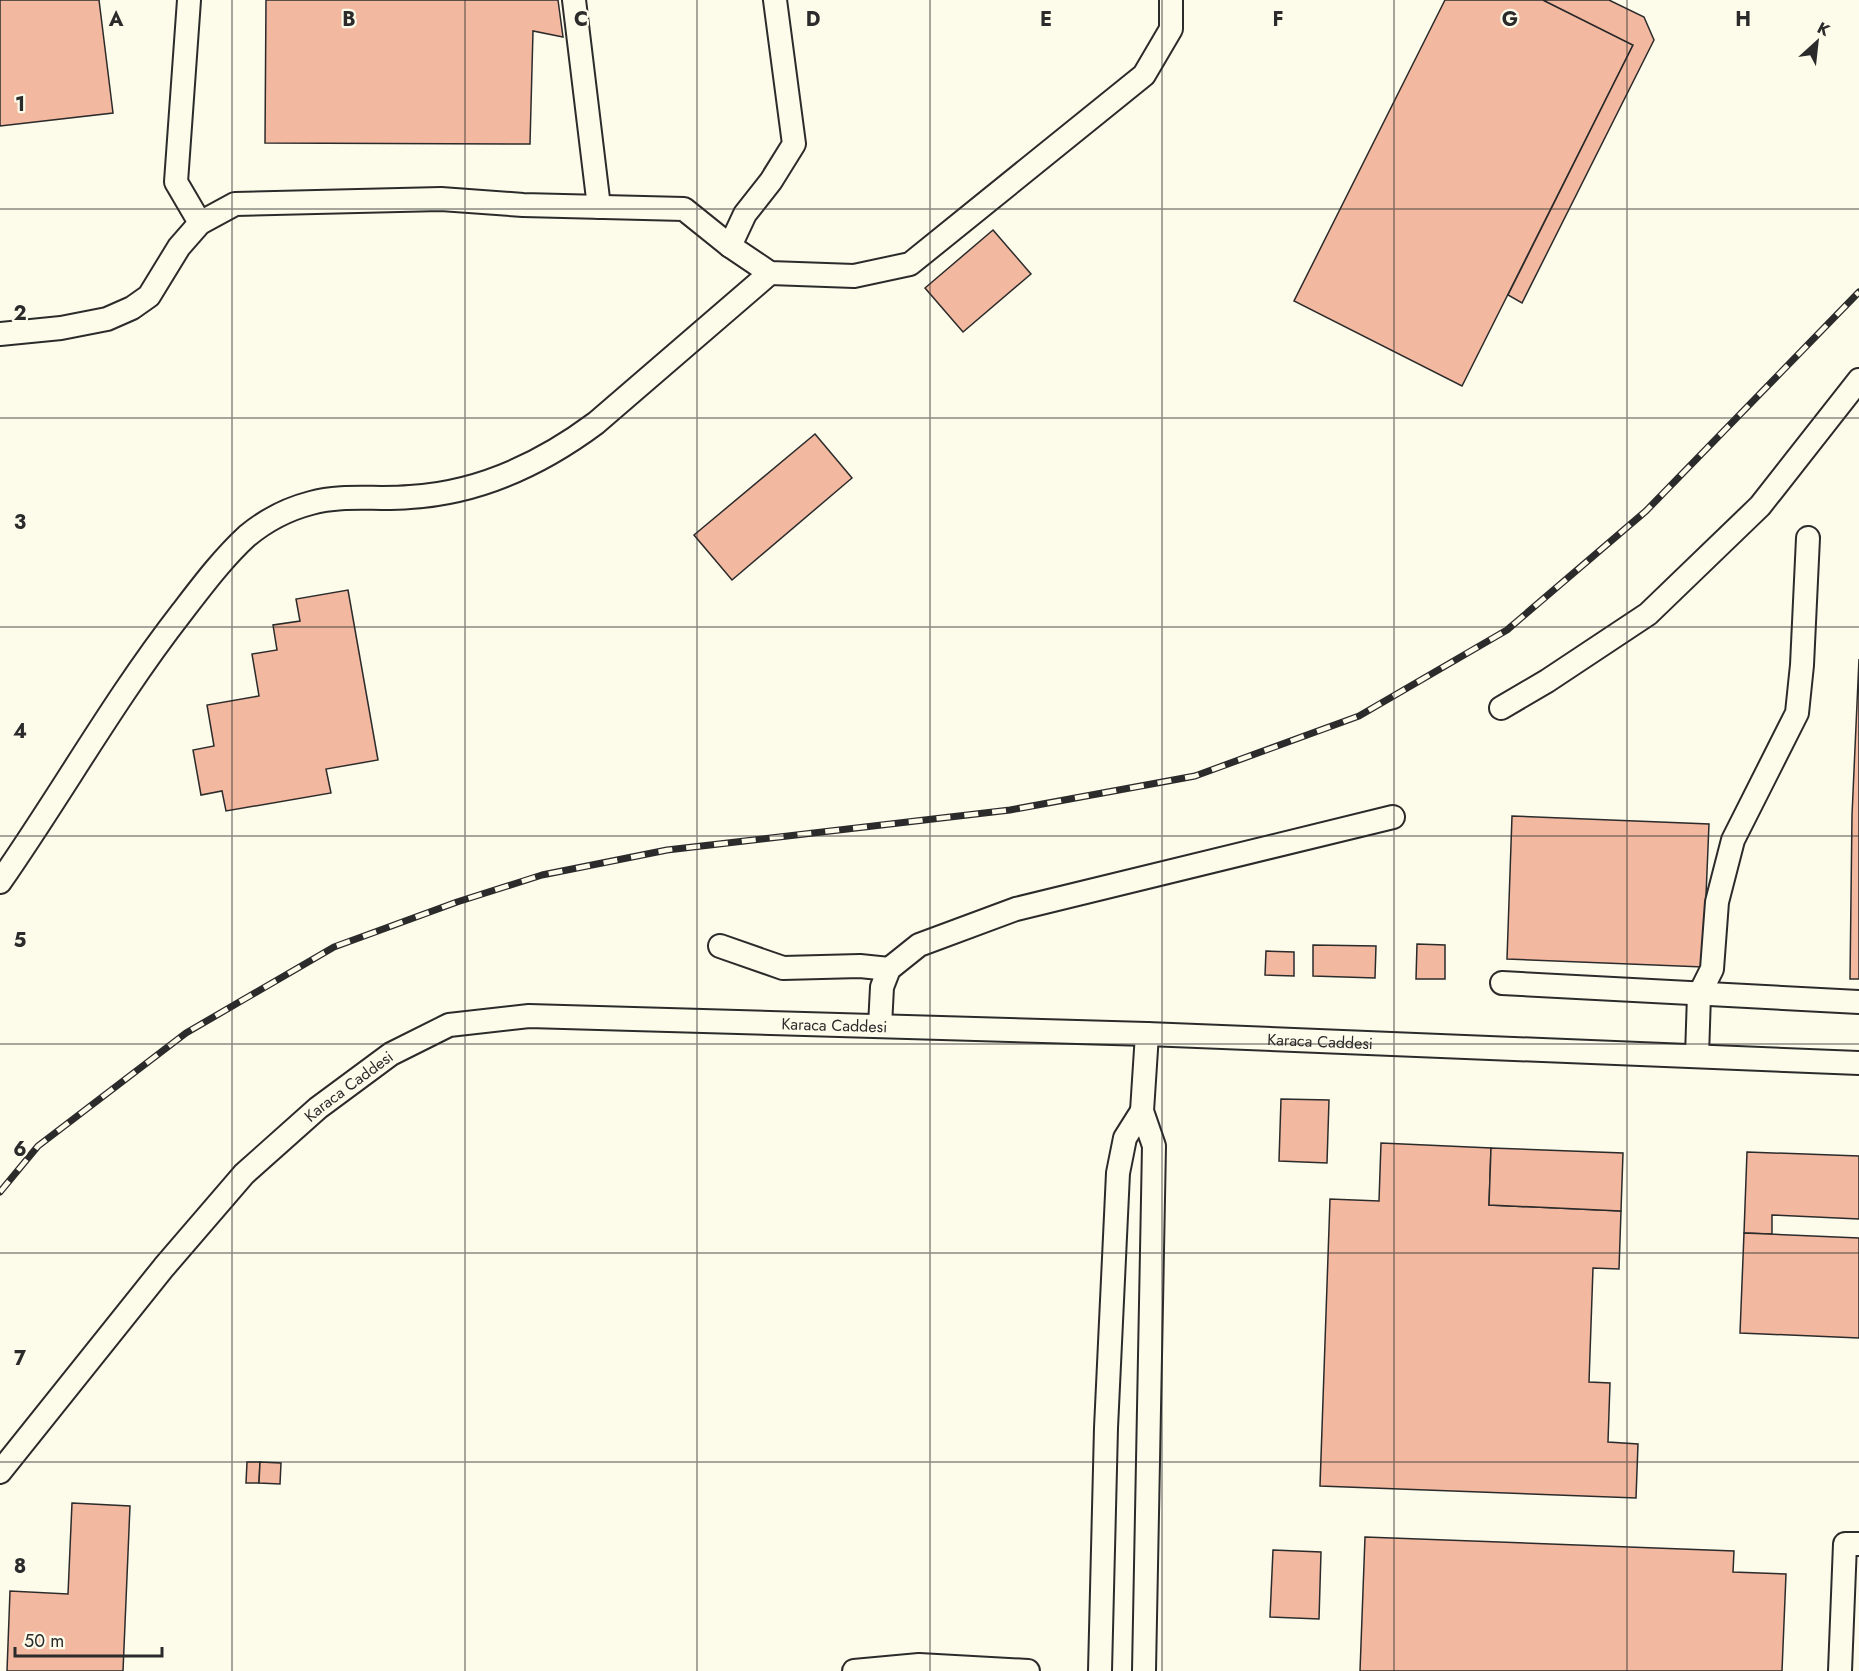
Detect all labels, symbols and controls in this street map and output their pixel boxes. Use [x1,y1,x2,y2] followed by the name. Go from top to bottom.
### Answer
[108,5,124,34] text: A
[342,5,356,34] text: B
[574,5,588,34] text: C
[806,5,820,34] text: D
[1040,5,1052,34] text: E
[1272,5,1284,34] text: F
[1502,5,1518,34] text: G
[1735,5,1751,34] text: H
[1787,12,1847,72] north arrow
[1813,16,1835,42] text: K
[15,90,25,119] text: 1
[13,299,27,328] text: 2
[14,508,26,537] text: 3
[13,717,27,746] text: 4
[14,926,27,955] text: 5
[781,1012,888,1038] street label: Karaca Caddesi
[1267,1027,1373,1055] street label: Karaca Caddesi
[299,1045,398,1127] street label: Karaca Caddesi
[13,1135,27,1164] text: 6
[14,1344,27,1373] text: 7
[14,1552,26,1581] text: 8
[15,1620,162,1658] scale bar
[24,1628,64,1654] text: 50 m

